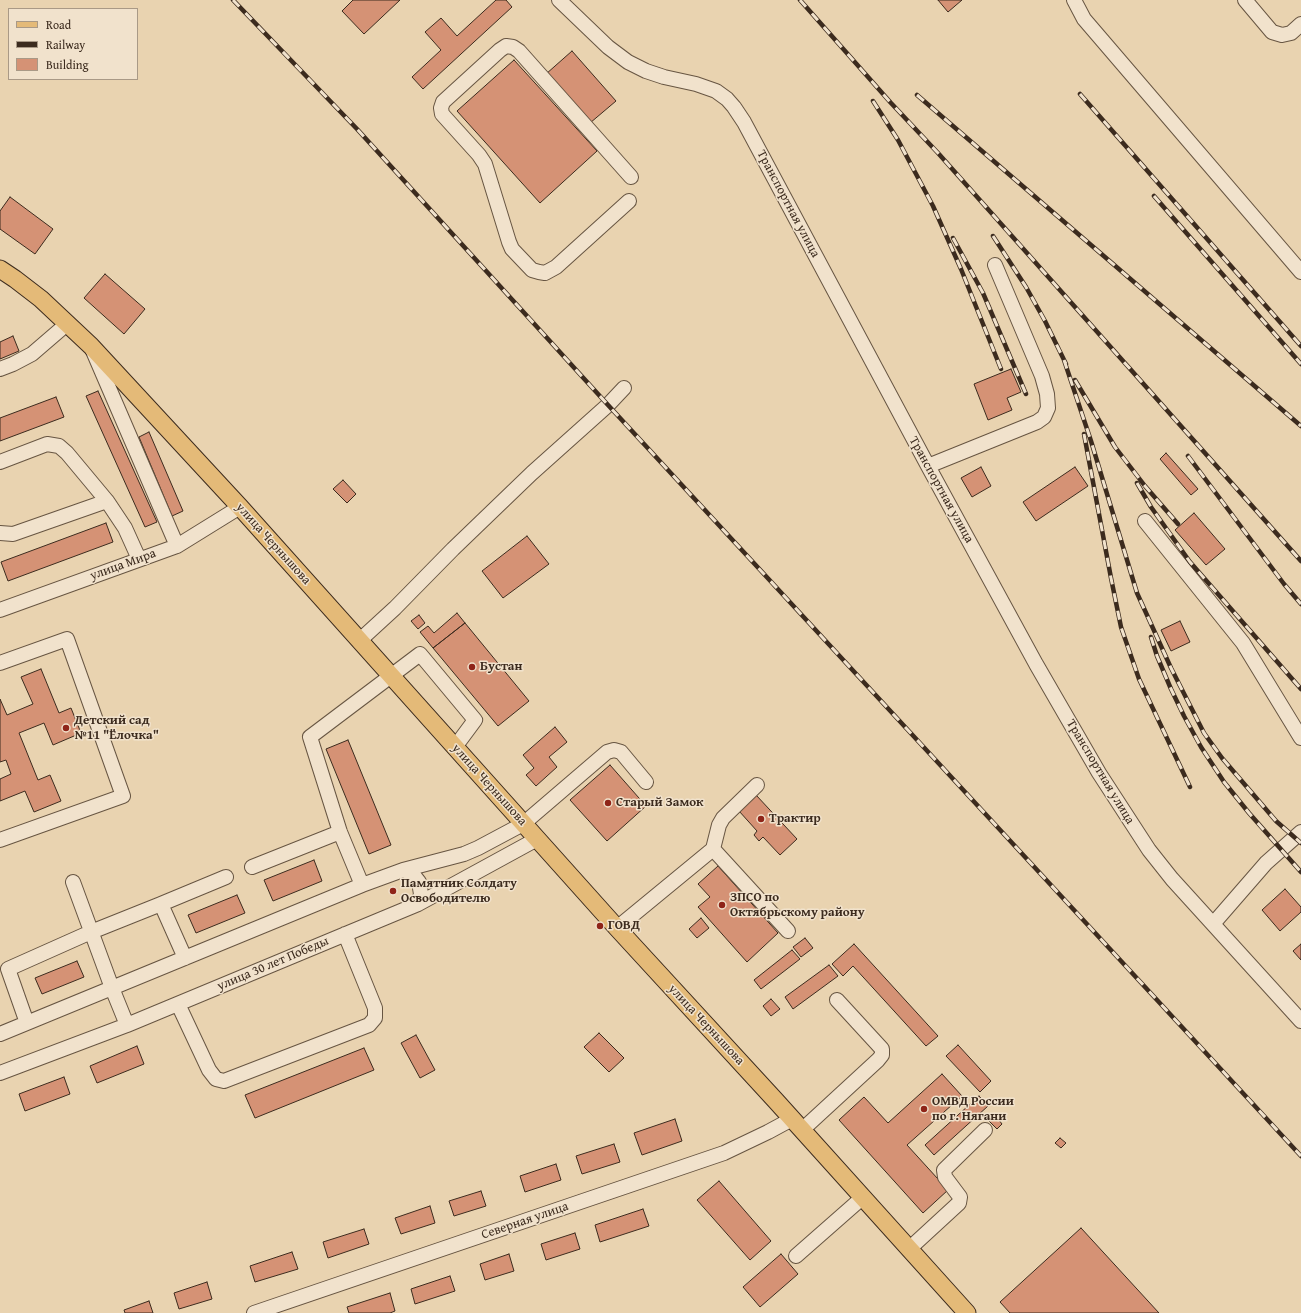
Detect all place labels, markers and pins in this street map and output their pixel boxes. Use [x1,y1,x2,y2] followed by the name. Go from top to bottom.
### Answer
[480,659,522,675] place label: Бустан
[467,662,477,672] marker: Бустан
[74,713,159,744] place label: Детский сад №11 "Ёлочка"
[61,723,71,733] marker: Детский сад №11 "Ёлочка"
[616,795,704,811] place label: Старый Замок
[603,798,613,808] marker: Старый Замок
[769,811,821,827] place label: Трактир
[756,814,766,824] marker: Трактир
[401,876,517,907] place label: Памятник Солдату Освободителю
[388,886,398,896] marker: Памятник Солдату Освободителю
[730,890,865,921] place label: ЗПСО по Октябрьскому району
[717,900,727,910] marker: ЗПСО по Октябрьскому району
[608,918,640,934] place label: ГОВД
[595,921,605,931] marker: ГОВД
[932,1094,1014,1125] place label: ОМВД России по г. Нягани
[919,1104,929,1114] marker: ОМВД России по г. Нягани

